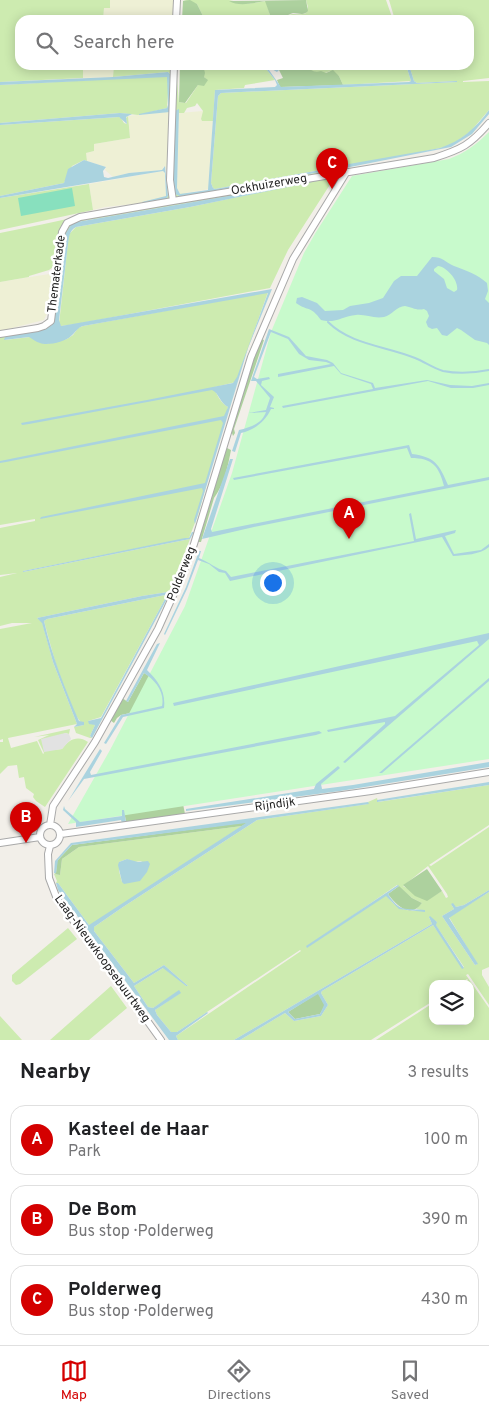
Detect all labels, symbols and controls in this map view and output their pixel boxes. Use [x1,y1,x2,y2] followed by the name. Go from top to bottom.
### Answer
[15,15,474,70] search box
[33,29,61,57] icon: search
[73,31,175,55] text: Search here
[316,148,348,189] pin: C
[230,170,308,200] street label: Ockhuizerweg
[44,234,70,314] street label: Thematerkade
[333,498,365,539] pin: A
[164,544,200,604] street label: Polderweg
[260,570,286,596] your location
[254,794,296,816] street label: Rijndijk
[10,802,42,843] pin: B
[50,892,154,1026] street label: Laag-Nieuwkoopsebuurtweg
[429,980,474,1025] map controls
[429,980,474,1025] button: layers
[20,1059,91,1086] text: Nearby
[407,1063,469,1083] text: 3 results
[68,1118,209,1142] text: Kasteel de Haar
[31,1130,43,1150] text: A
[424,1130,468,1150] text: 100 m
[68,1142,101,1162] text: Park
[68,1198,137,1222] text: De Bom
[31,1210,43,1230] text: B
[422,1210,468,1230] text: 390 m
[68,1222,214,1242] text: Bus stop · Polderweg
[68,1278,162,1302] text: Polderweg
[32,1290,42,1310] text: C
[421,1290,468,1310] text: 430 m
[68,1302,214,1322] text: Bus stop · Polderweg
[60,1357,88,1404] tab: Map
[207,1357,271,1404] tab: Directions
[391,1357,429,1404] tab: Saved

